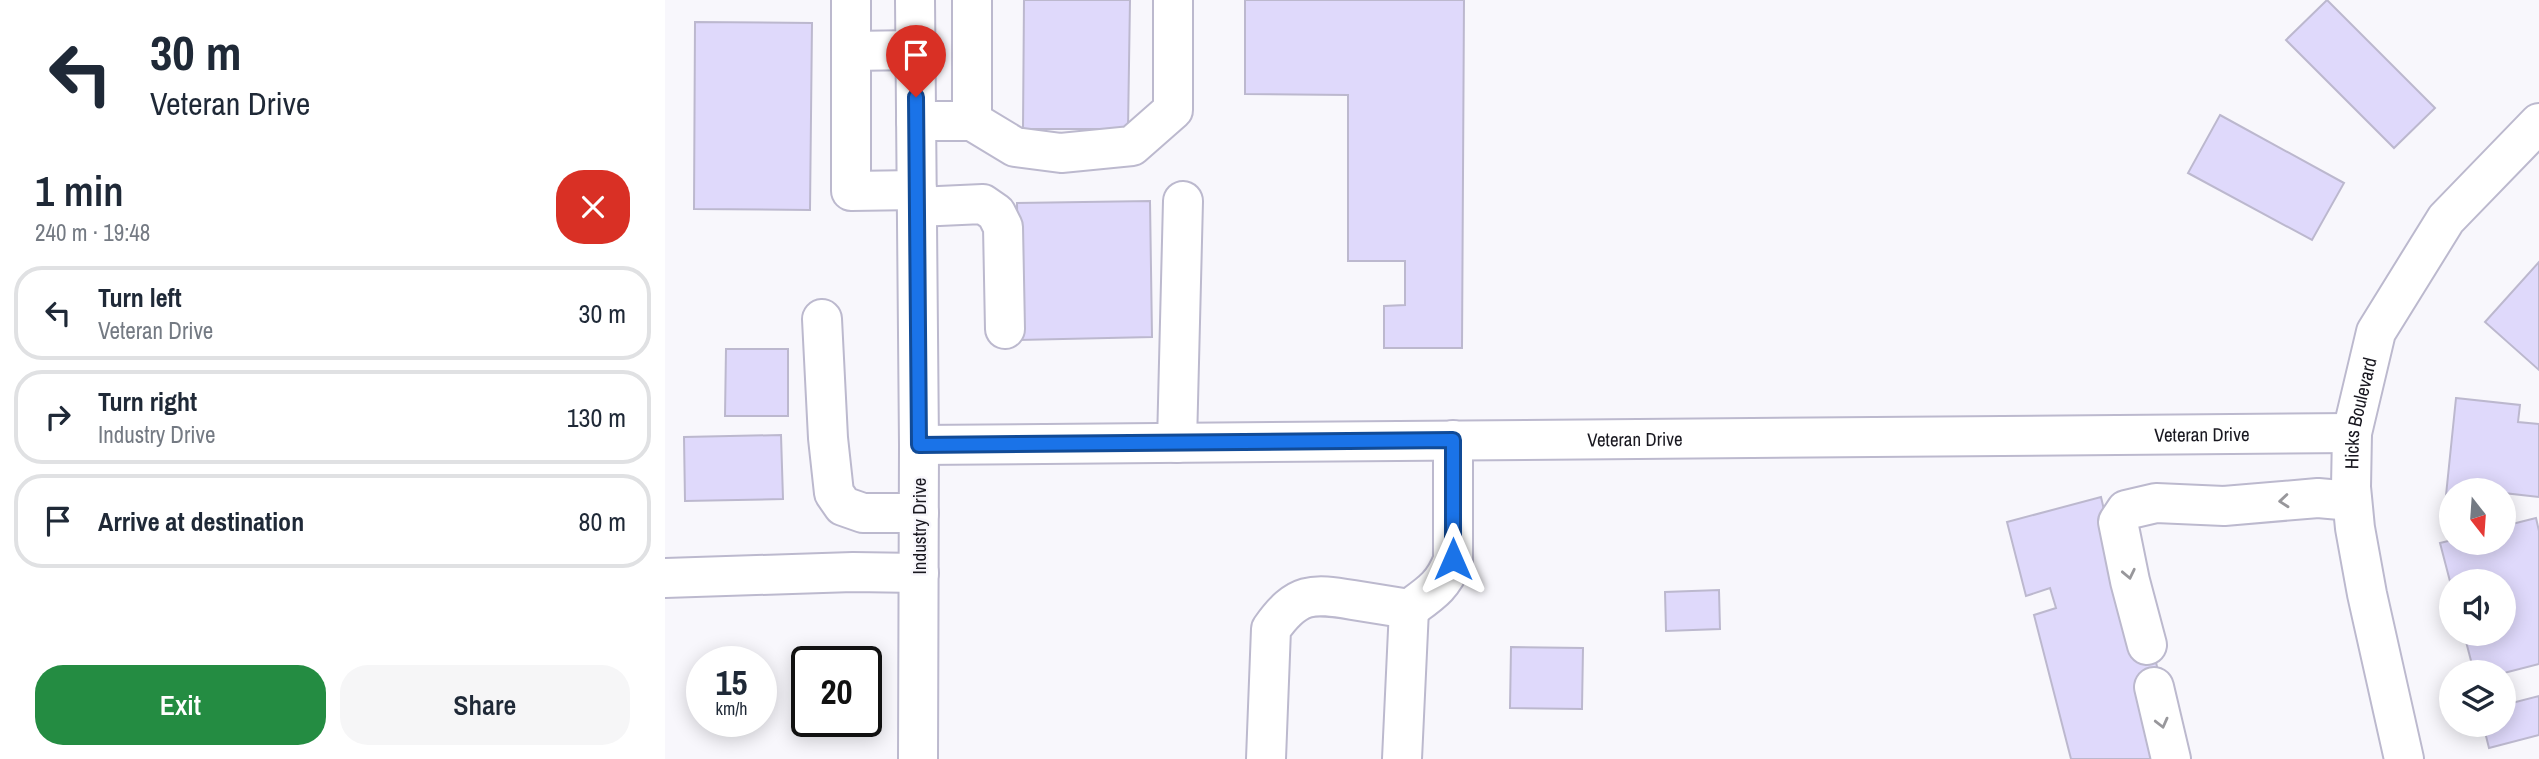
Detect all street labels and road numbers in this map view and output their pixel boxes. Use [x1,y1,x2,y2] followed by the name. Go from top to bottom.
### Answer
[2338,355,2383,469] street label: Hicks Boulevard
[2154,421,2250,448] street label: Veteran Drive
[1587,426,1683,452] street label: Veteran Drive
[906,478,932,574] street label: Industry Drive

